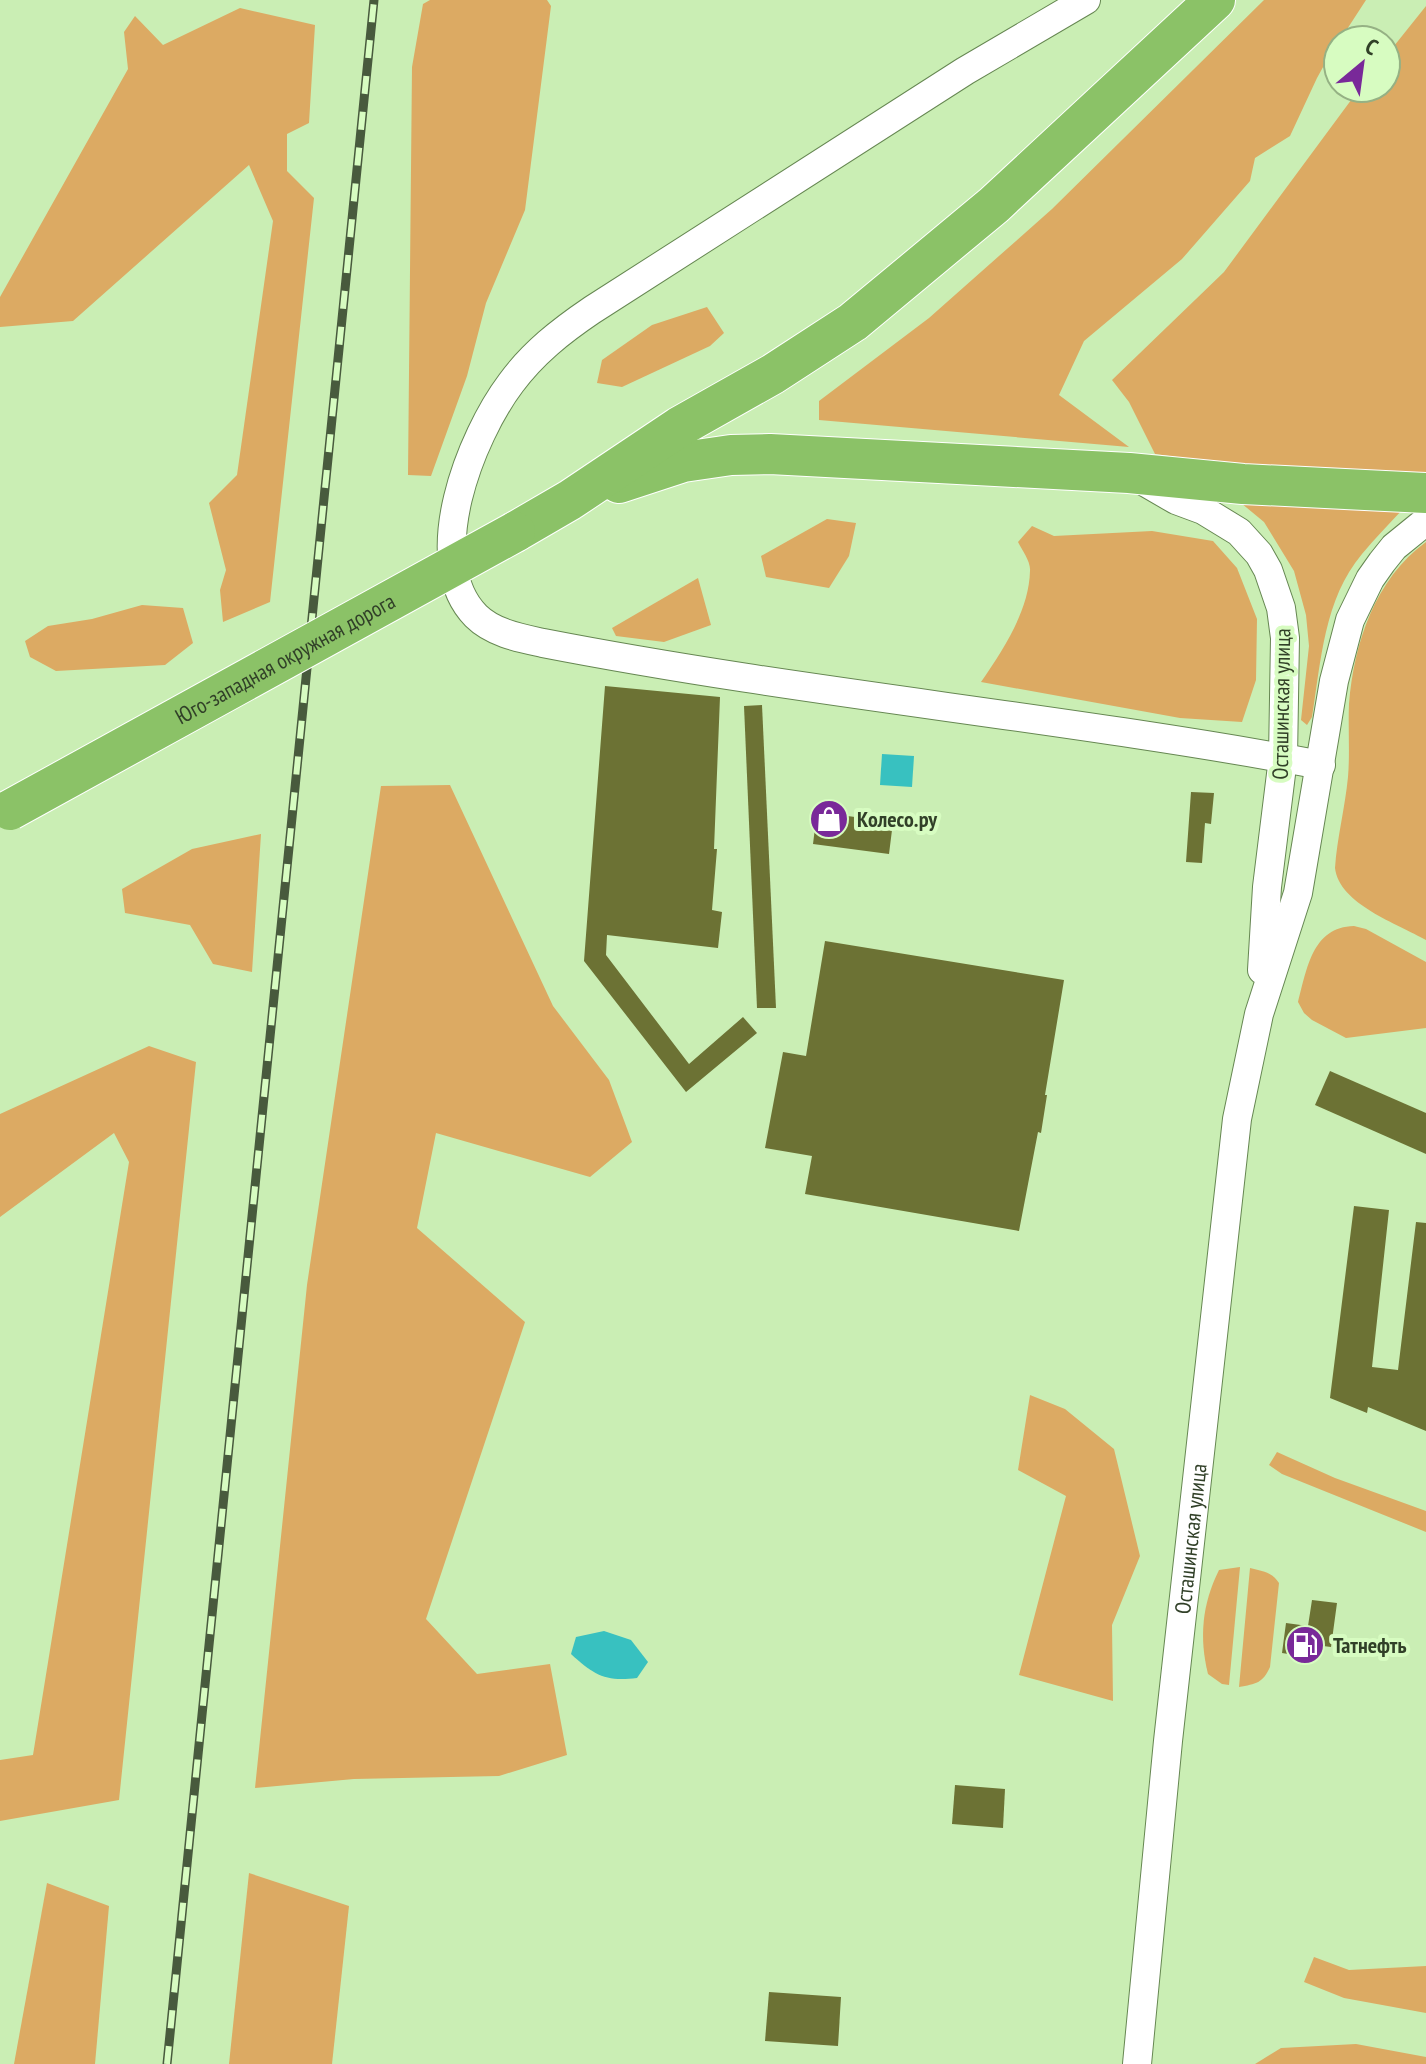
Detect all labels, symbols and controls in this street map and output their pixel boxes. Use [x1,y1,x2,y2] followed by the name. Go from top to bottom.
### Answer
[1322,24,1402,104] north arrow
[1361,32,1383,61] text: С
[170,587,400,730] street label: Юго-западная окружная дорога
[1266,628,1296,780] street label: Осташинская улица
[808,798,850,840] shop icon: Колесо.ру
[857,805,938,833] place label: Колесо.ру
[1168,1462,1213,1615] street label: Осташинская улица
[1284,1624,1326,1666] fuel station icon: Татнефть
[1333,1631,1406,1659] place label: Татнефть

